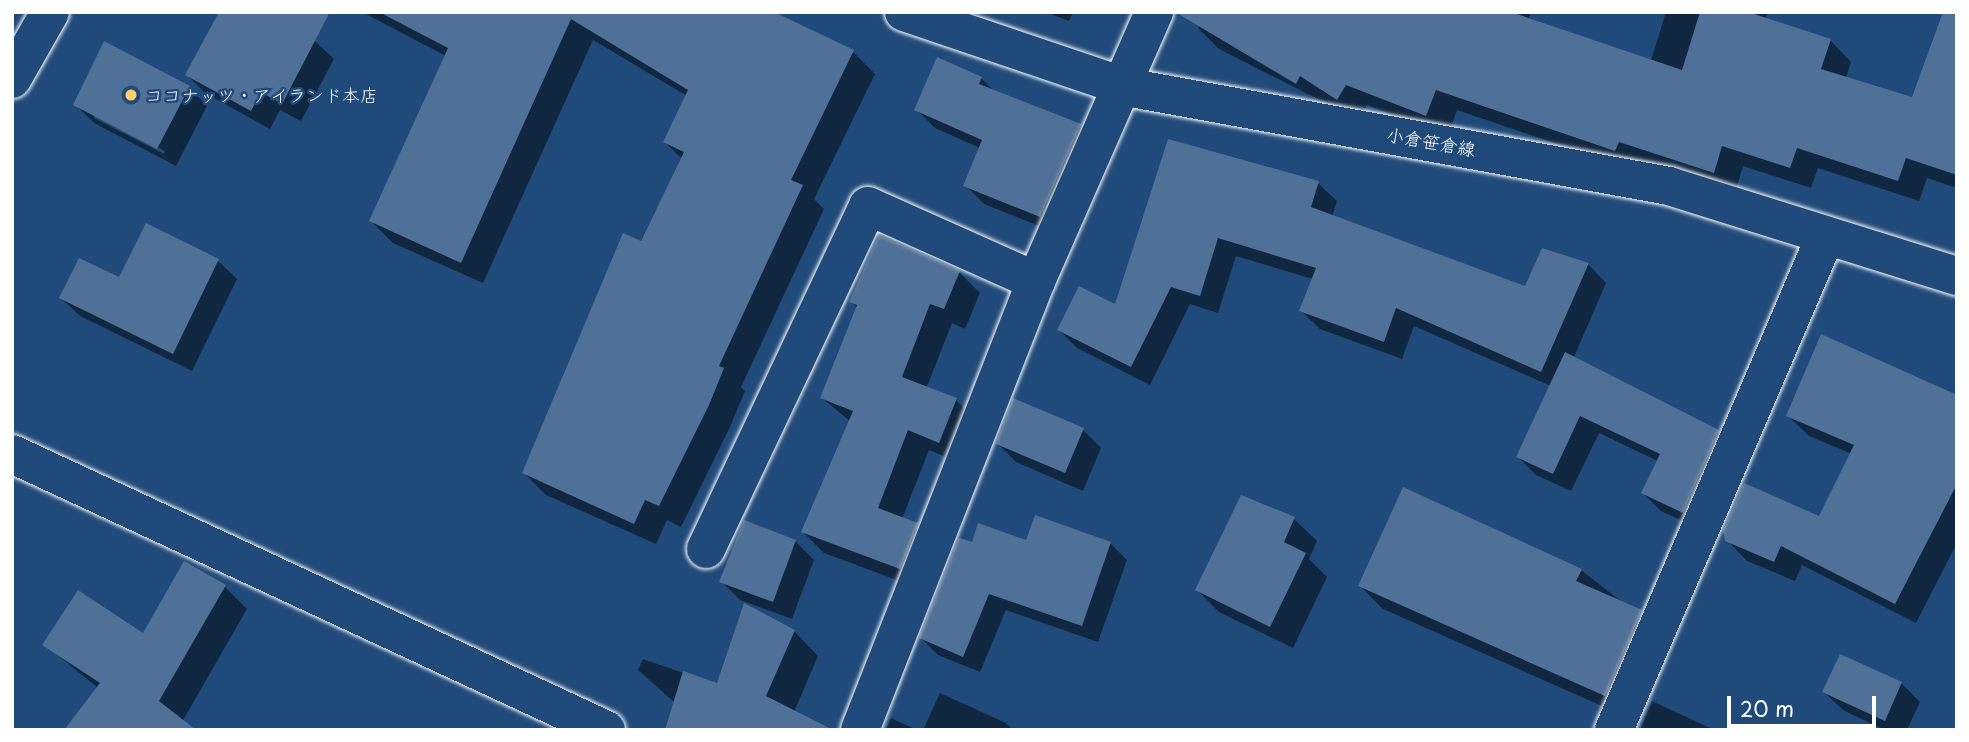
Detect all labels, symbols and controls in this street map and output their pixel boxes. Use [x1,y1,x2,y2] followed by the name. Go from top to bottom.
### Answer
[145,84,379,106] place label: ココナッツ・アイランド本店
[123,87,139,103] marker: ココナッツ・アイランド本店
[1385,124,1477,160] street label: 小倉笹倉線
[1731,682,1880,726] scale bar
[1740,692,1794,724] text: 20 m

